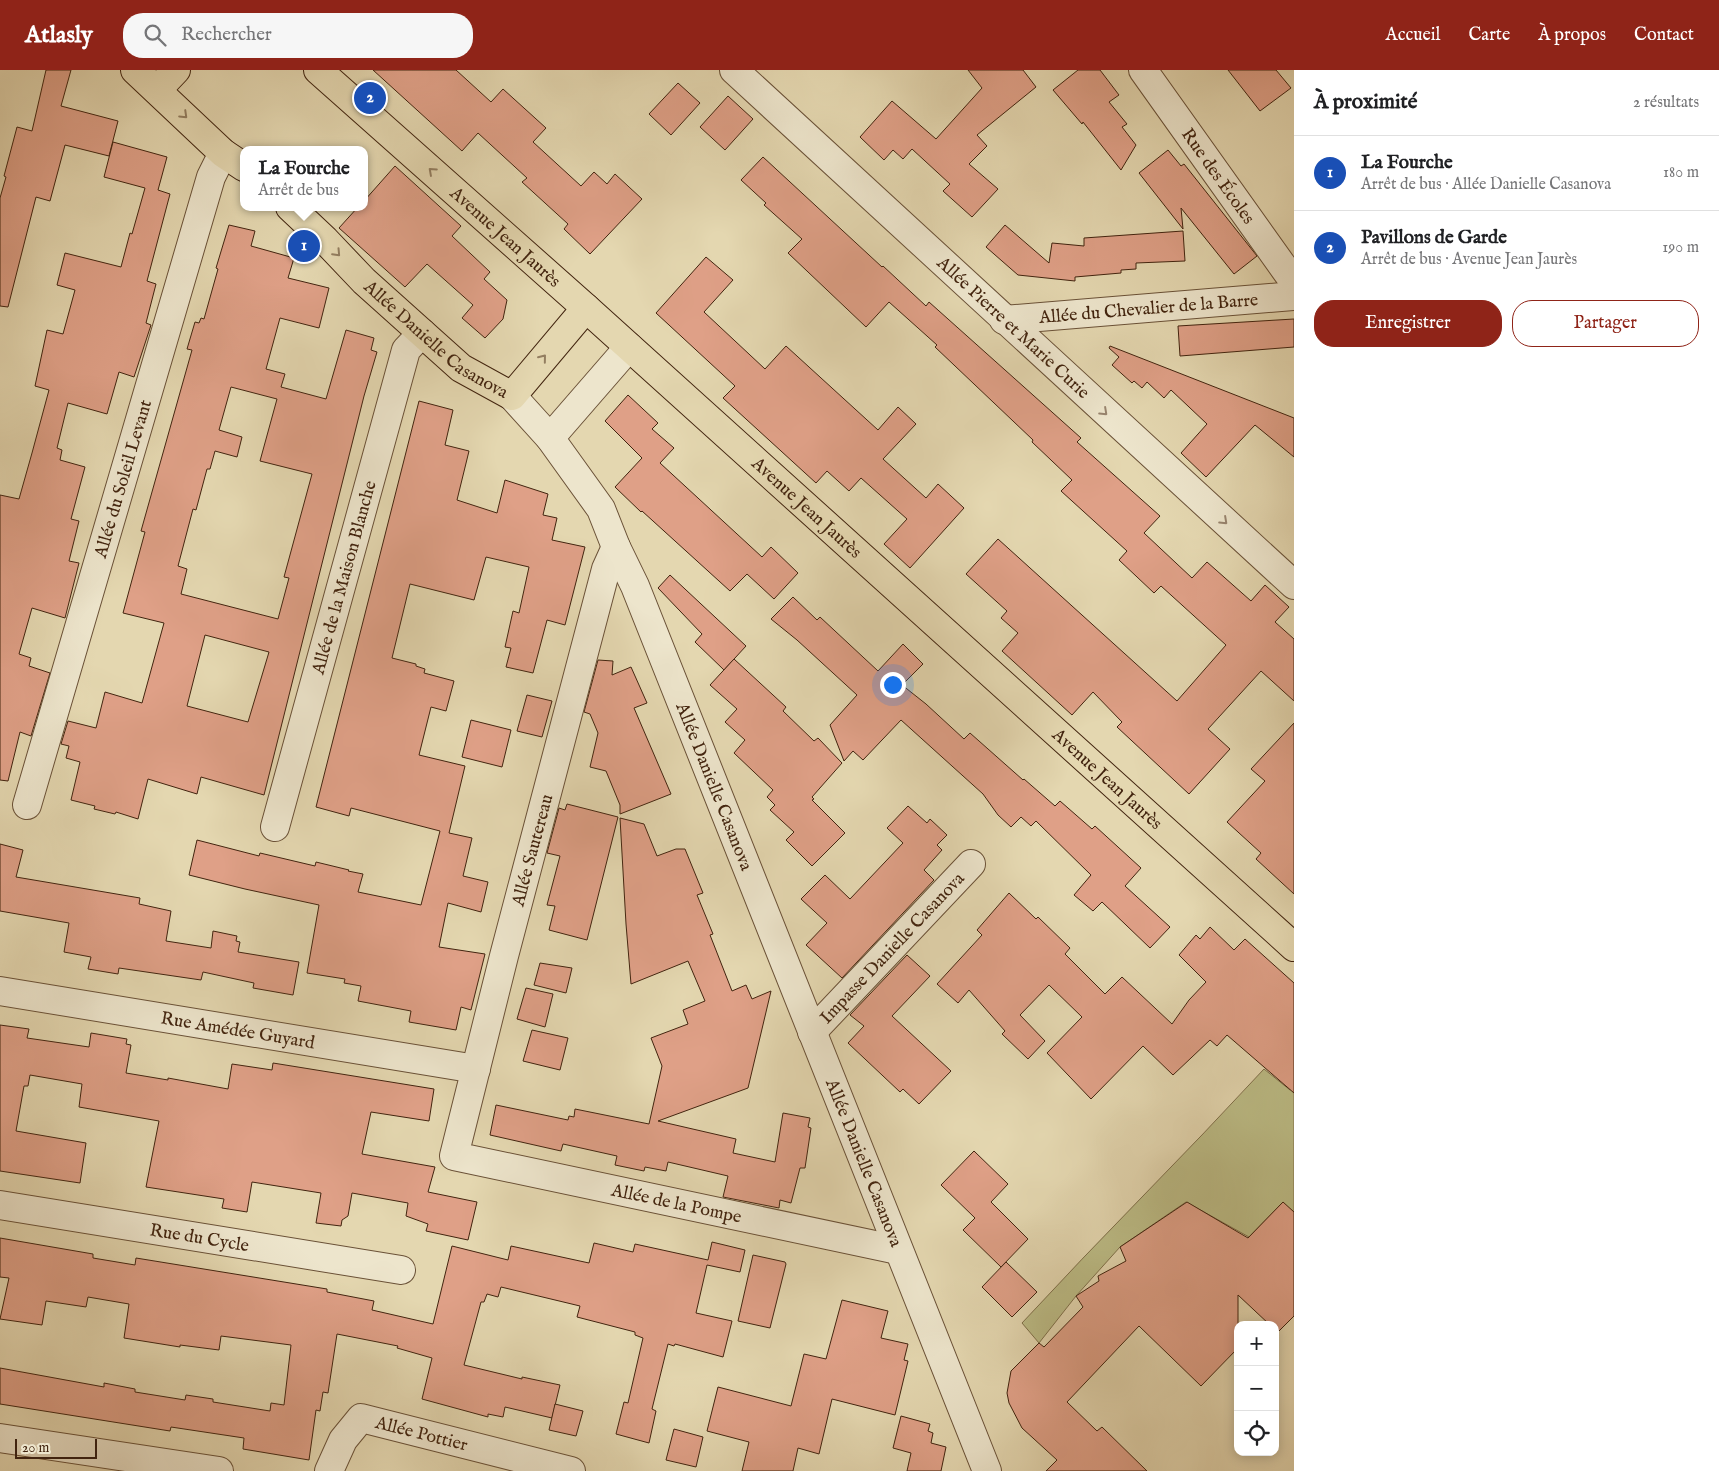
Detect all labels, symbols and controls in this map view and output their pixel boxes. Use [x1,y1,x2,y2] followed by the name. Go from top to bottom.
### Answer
[123,13,473,58] search box
[25,20,93,51] text: Atlasly
[141,21,169,49] icon: search
[181,23,272,47] text: Rechercher
[1386,24,1441,47] text: Accueil
[1469,24,1510,47] text: Carte
[1538,24,1606,47] text: À propos
[1634,24,1694,47] text: Contact
[354,79,386,117] pin: 2
[1314,89,1417,116] text: À proximité
[1633,93,1699,113] text: 2 résultats
[178,109,187,118] one-way arrow
[1175,124,1259,229] street label: Rue des Écoles
[240,146,368,211] popup
[1361,151,1453,175] text: La Fourche
[258,157,350,181] text: La Fourche
[1327,163,1333,183] text: 1
[1663,163,1699,183] text: 180 m
[428,168,437,177] one-way arrow
[1361,175,1611,195] text: Arrêt de bus · Allée Danielle Casanova
[258,181,339,201] text: Arrêt de bus
[444,182,565,293] street label: Avenue Jean Jaurès
[1361,226,1507,250] text: Pavillons de Garde
[288,227,320,265] pin: 1
[1326,238,1334,258] text: 2
[1662,238,1699,258] text: 190 m
[332,247,341,256] one-way arrow
[1361,250,1577,270] text: Arrêt de bus · Avenue Jean Jaurès
[931,252,1094,404] street label: Allée Pierre et Marie Curie
[357,275,512,405] street label: Allée Danielle Casanova
[1037,289,1259,330] street label: Allée du Chevalier de la Barre
[1314,300,1502,347] button: Enregistrer
[1512,300,1699,347] button: Partager
[538,355,546,364] one-way arrow
[90,397,158,562] street label: Allée du Soleil Levant
[1099,406,1108,415] one-way arrow
[745,452,866,564] street label: Avenue Jean Jaurès
[307,478,383,678] street label: Allée de la Maison Blanche
[1219,516,1228,525] one-way arrow
[880,672,906,698] your location
[669,699,757,875] street label: Allée Danielle Casanova
[1046,724,1166,836] street label: Avenue Jean Jaurès
[507,792,559,910] street label: Allée Sautereau
[816,868,970,1029] street label: Impasse Danielle Casanova
[159,1008,317,1055] street label: Rue Amédée Guyard
[819,1075,907,1251] street label: Allée Danielle Casanova
[608,1179,743,1230] street label: Allée de la Pompe
[148,1219,251,1258] street label: Rue du Cycle
[1234,1321,1279,1456] map controls
[1234,1321,1279,1366] button: +
[1234,1366,1279,1411] button: −
[1234,1411,1279,1456] button: locate
[372,1412,470,1458] street label: Allée Pottier
[15,1436,98,1459] scale bar
[22,1439,49,1457] text: 20 m

